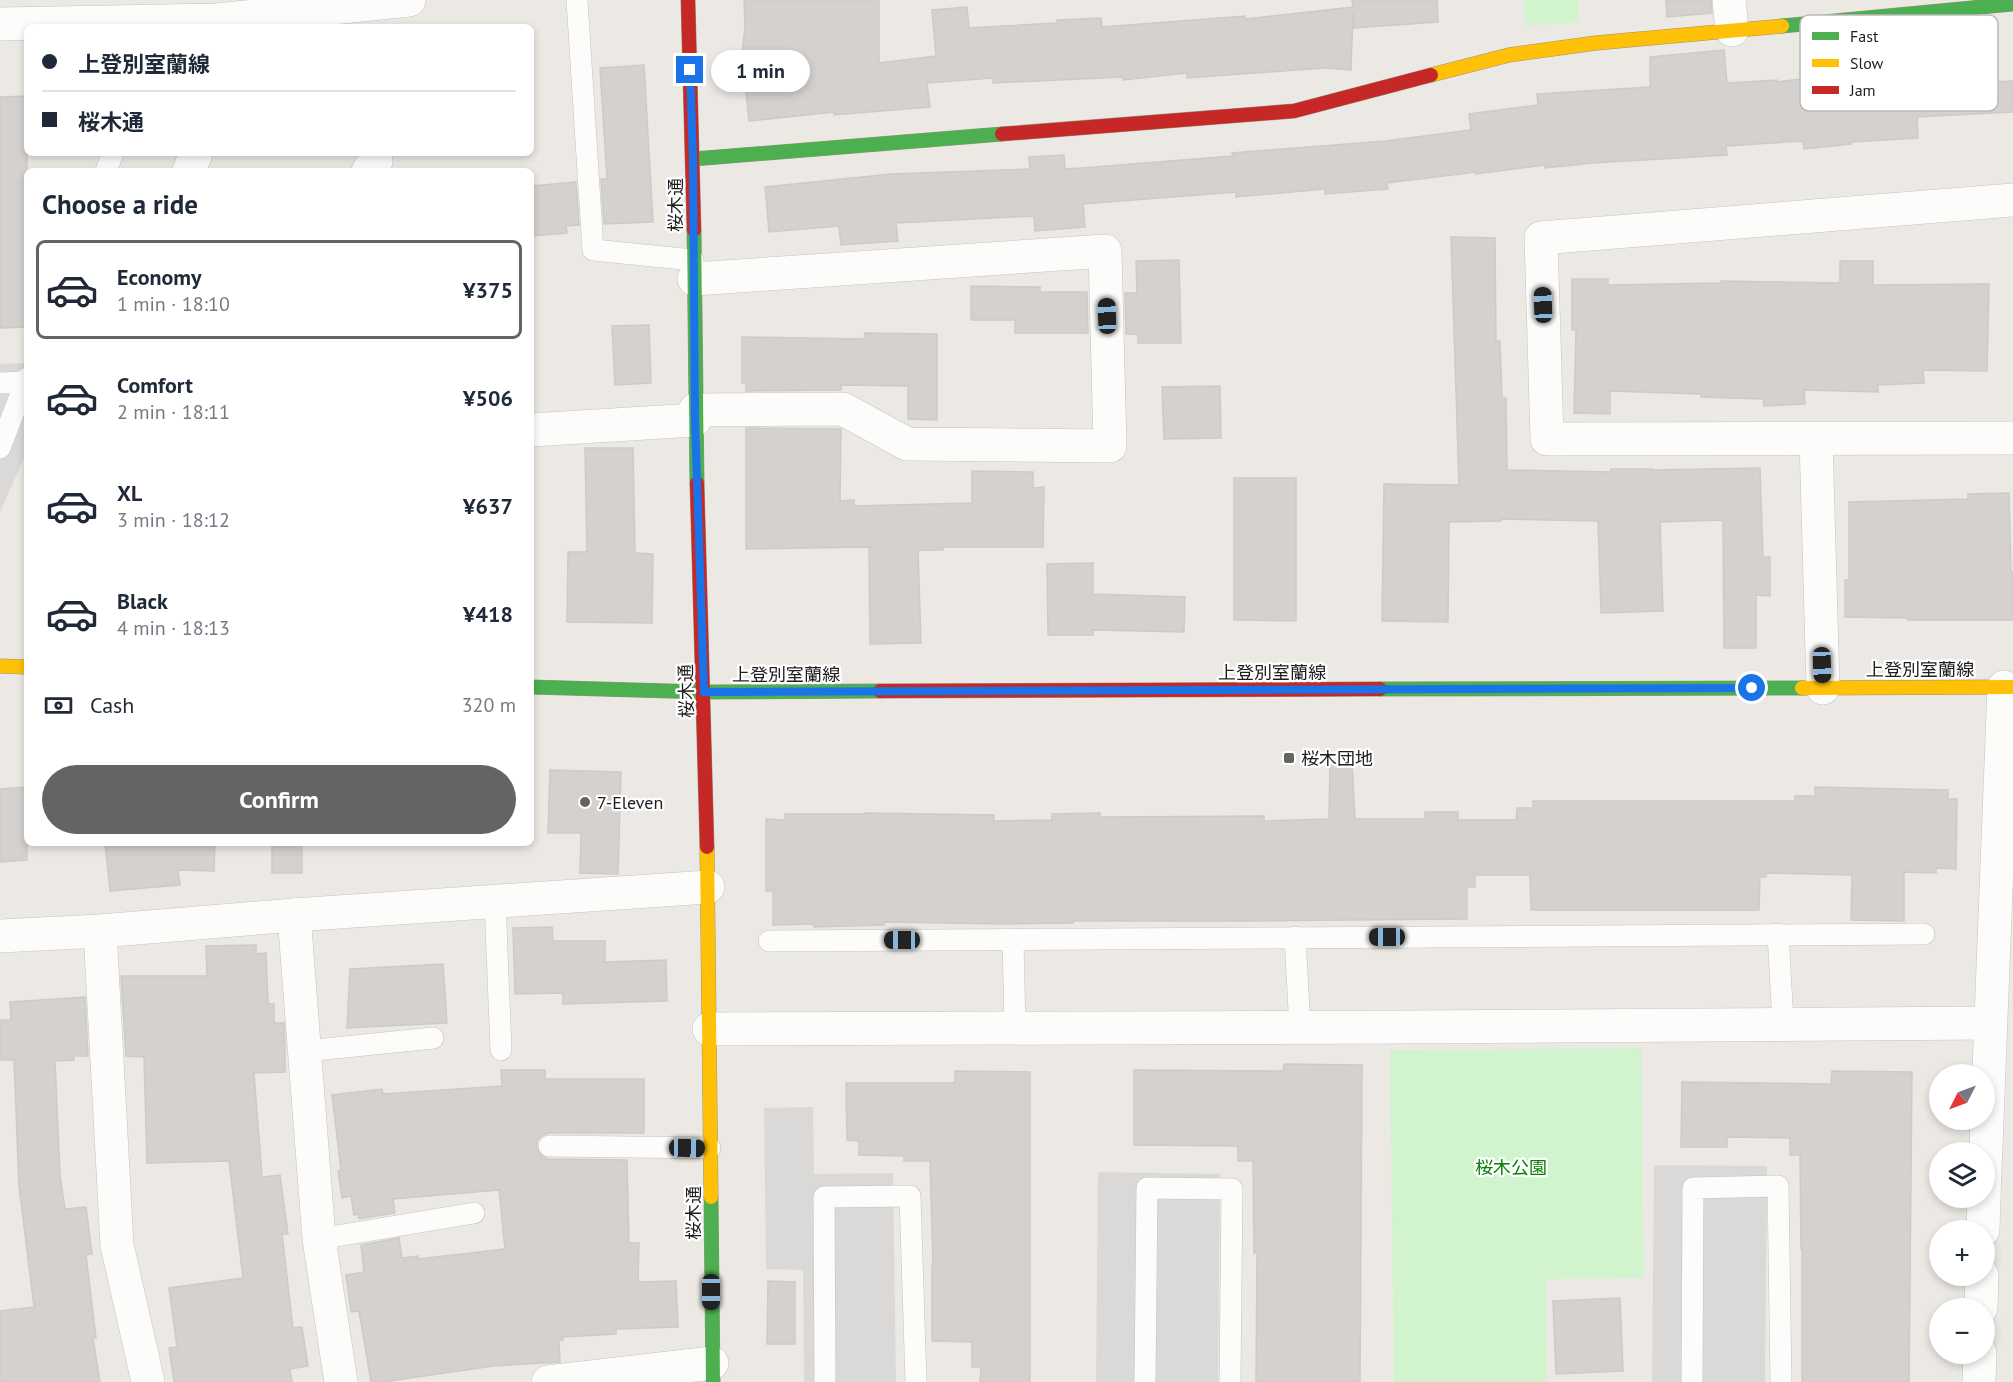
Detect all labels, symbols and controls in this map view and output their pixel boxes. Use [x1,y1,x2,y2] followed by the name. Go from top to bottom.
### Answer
[1800,15,1998,111] legend
[1850,26,1879,46] text: Fast
[711,49,810,91] callout: 1 min
[78,50,210,78] text: 上登別室蘭線
[1850,53,1884,73] text: Slow
[676,56,703,83] route end
[736,58,785,84] text: 1 min
[1849,80,1876,100] text: Jam
[78,108,144,136] text: 桜木通
[664,178,687,232] street label: 桜木通
[42,187,198,221] text: Choose a ride
[45,263,99,317] icon: car
[117,263,201,291] text: Economy
[463,276,513,304] text: ¥375
[1533,287,1553,323] car
[117,291,230,317] text: 1 min · 18:10
[1097,298,1117,334] car
[45,371,99,425] icon: car
[117,371,193,399] text: Comfort
[463,384,513,412] text: ¥506
[117,399,230,425] text: 2 min · 18:11
[45,479,99,533] icon: car
[117,479,142,507] text: XL
[463,492,513,520] text: ¥637
[117,507,230,533] text: 3 min · 18:12
[45,587,99,641] icon: car
[117,587,168,615] text: Black
[463,600,513,628] text: ¥418
[117,615,230,641] text: 4 min · 18:13
[1812,647,1832,683] car
[1866,658,1974,681] street label: 上登別室蘭線
[1218,661,1326,684] street label: 上登別室蘭線
[732,663,840,686] street label: 上登別室蘭線
[674,664,698,718] street label: 桜木通
[1738,674,1765,701] route start
[42,689,75,722] icon: cash
[90,691,134,719] text: Cash
[462,692,516,718] text: 320 m
[1301,747,1373,770] place label: 桜木団地
[1282,751,1296,765] marker: 桜木団地
[42,765,516,834] button: Confirm
[597,791,663,814] place label: 7-Eleven
[578,795,592,809] marker: 7-Eleven
[1369,928,1405,946] car
[884,931,920,949] car
[1929,1064,1995,1130] north arrow
[1929,1064,1995,1364] map controls
[669,1139,705,1157] car
[1929,1142,1995,1208] button: layers
[1475,1156,1547,1179] park label: 桜木公園
[682,1186,705,1240] street label: 桜木通
[1929,1220,1995,1286] button: +
[702,1274,720,1310] car
[1929,1298,1995,1364] button: −

